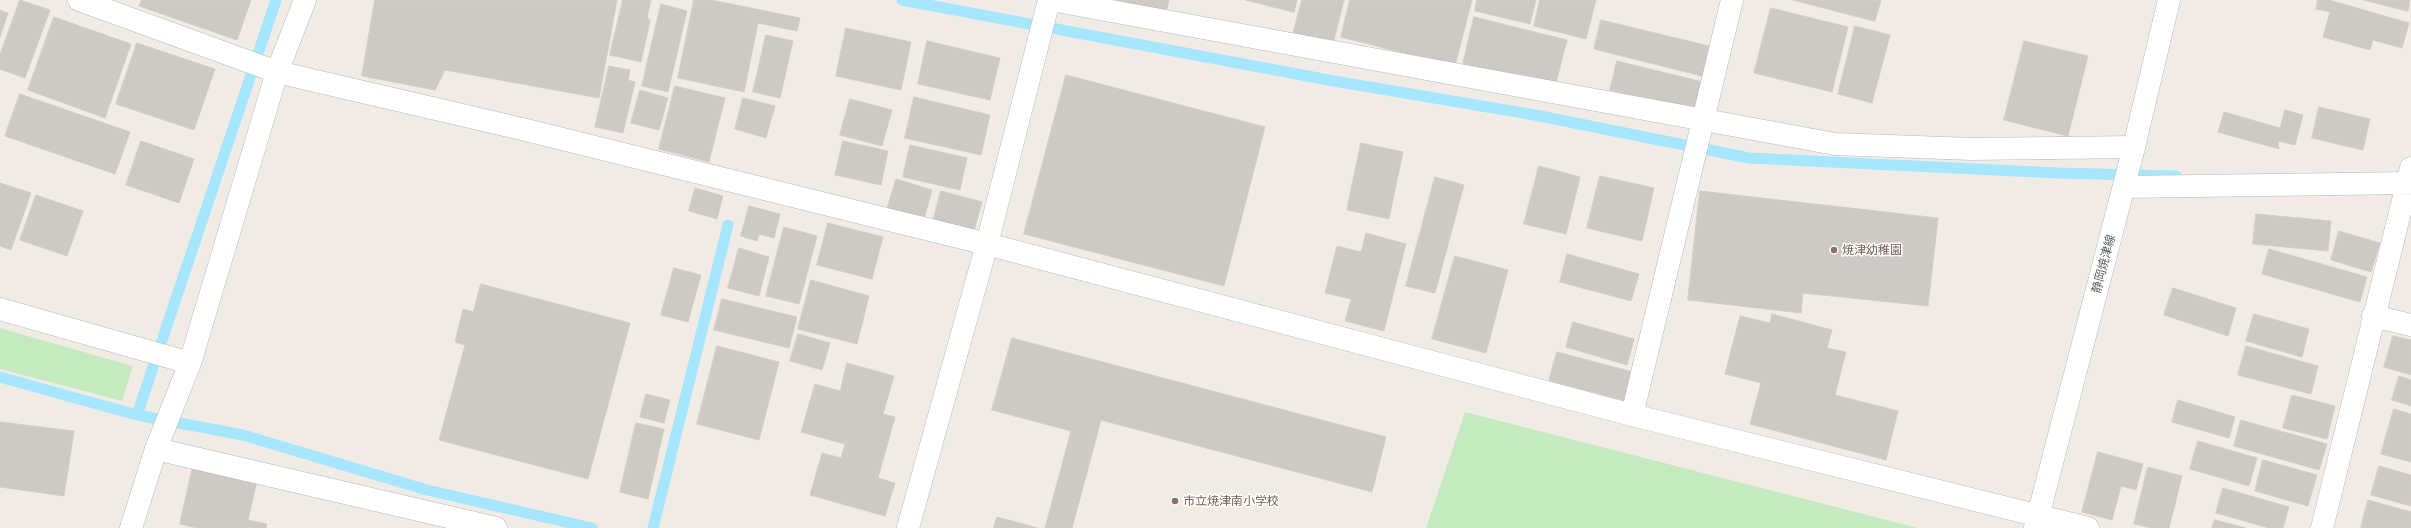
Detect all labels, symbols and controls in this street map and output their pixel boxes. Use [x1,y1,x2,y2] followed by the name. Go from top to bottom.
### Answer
[2089,233,2119,295] street label: 静岡焼津線
[1842,243,1902,257] place label: 焼津幼稚園
[1829,245,1839,255] marker: 焼津幼稚園
[1183,494,1279,508] place label: 市立焼津南小学校
[1170,496,1180,506] marker: 市立焼津南小学校

